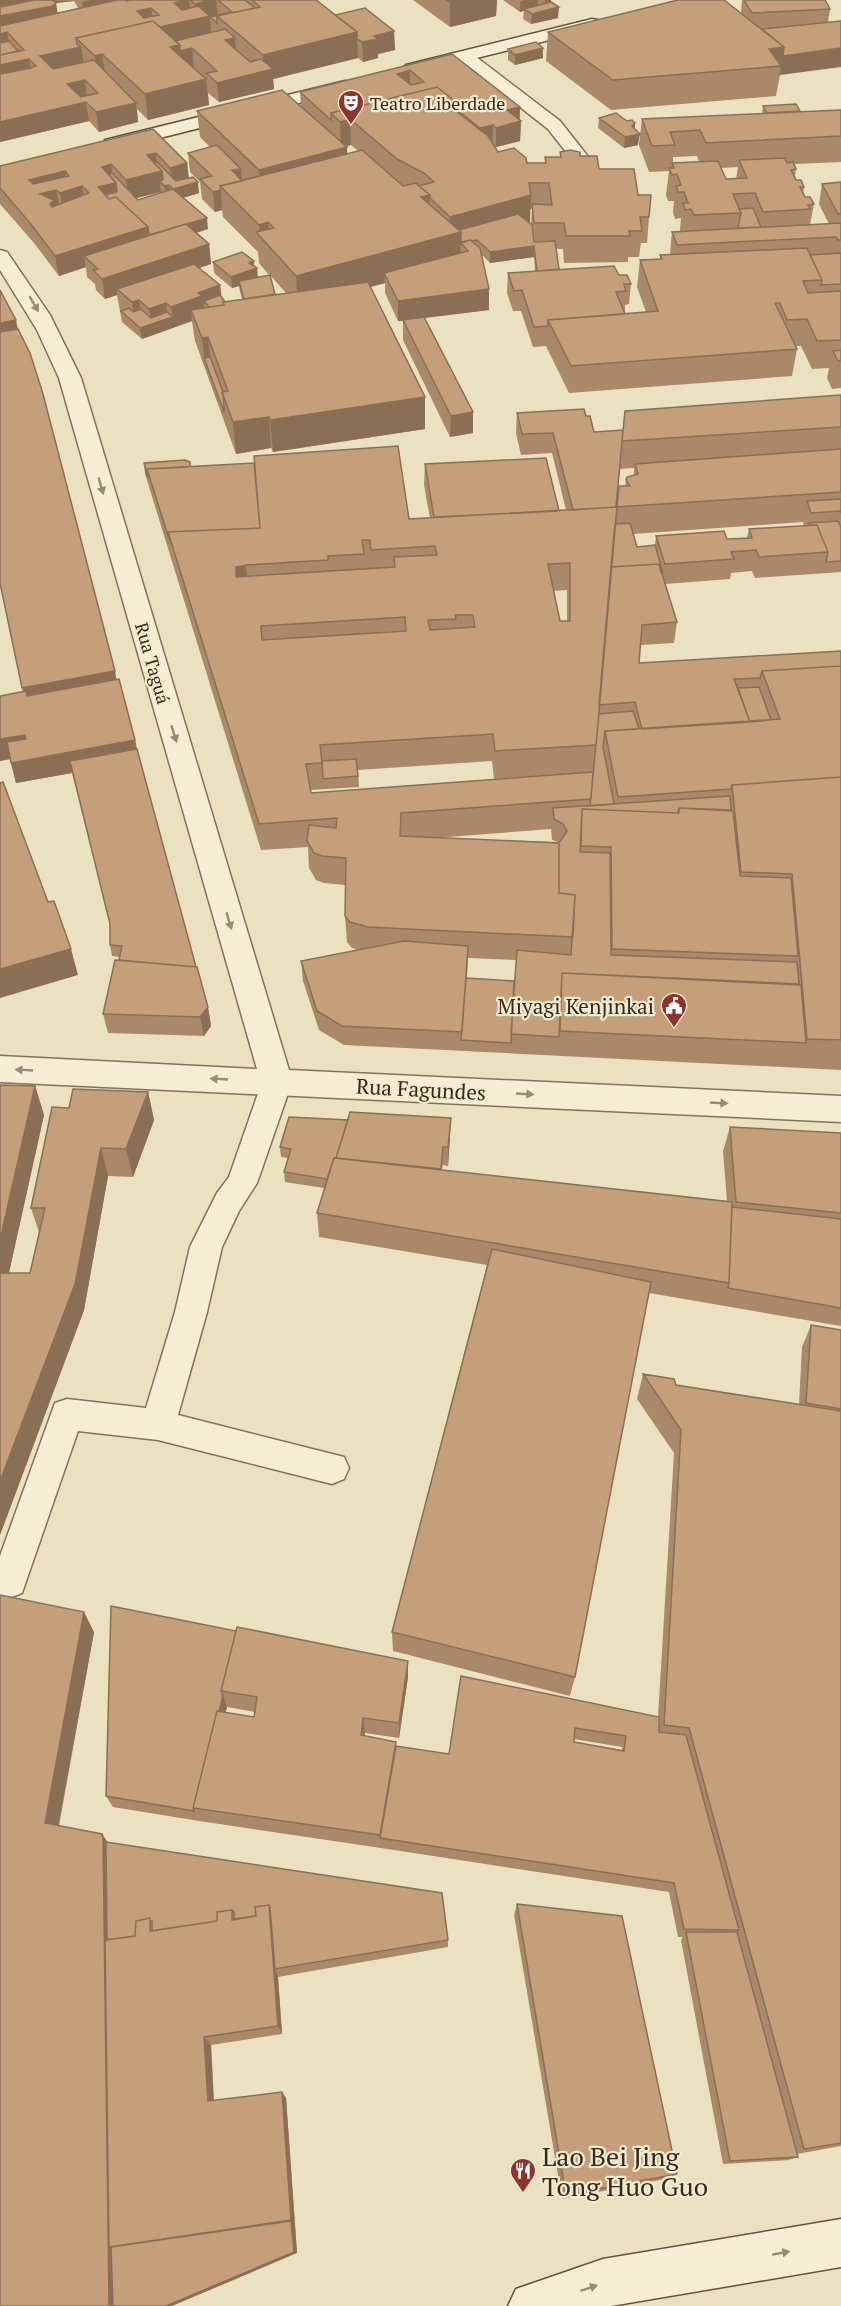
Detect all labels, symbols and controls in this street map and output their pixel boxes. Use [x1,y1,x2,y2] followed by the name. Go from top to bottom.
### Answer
[336,88,366,126] theatre icon: Teatro Liberdade
[370,91,505,115] place label: Teatro Liberdade
[28,296,39,312] one-way arrow
[97,477,106,495] one-way arrow
[130,619,176,707] street label: Rua Taguá
[170,725,179,743] one-way arrow
[225,912,234,930] one-way arrow
[659,991,689,1029] public building icon: Miyagi Kenjinkai
[498,992,654,1020] place label: Miyagi Kenjinkai
[15,1065,34,1074] one-way arrow
[355,1072,487,1106] street label: Rua Fagundes
[210,1075,229,1084] one-way arrow
[515,1089,534,1098] one-way arrow
[710,1099,729,1108] one-way arrow
[542,2139,708,2203] place label: Lao Bei Jing Tong Huo Guo
[508,2156,538,2194] restaurant icon: Lao Bei Jing Tong Huo Guo
[772,2248,791,2257] one-way arrow
[580,2283,598,2292] one-way arrow

